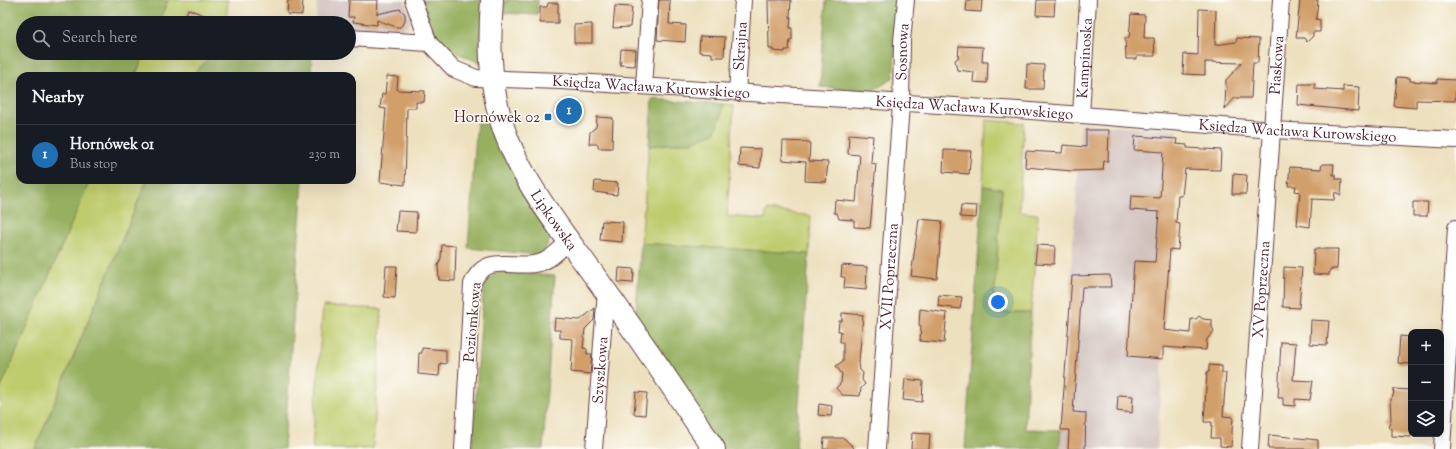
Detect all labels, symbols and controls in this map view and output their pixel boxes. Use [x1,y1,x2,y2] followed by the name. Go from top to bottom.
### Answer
[16,16,356,60] search box
[1073,17,1099,99] street label: Kampinoska
[729,21,754,71] street label: Skrajna
[892,22,916,81] street label: Sosnowa
[30,27,52,49] icon: search
[62,28,137,49] text: Search here
[1266,35,1291,95] street label: Piaskowa
[552,72,751,105] street label: Księdza Wacława Kurowskiego
[32,86,84,110] text: Nearby
[875,92,1074,126] street label: Księdza Wacława Kurowskiego
[556,96,582,126] pin: 1
[454,108,540,129] place label: Hornówek 02
[543,112,553,122] marker: Hornówek 02
[1198,115,1397,149] street label: Księdza Wacława Kurowskiego
[70,135,154,156] text: Hornówek 01
[43,146,47,164] text: 1
[308,146,340,164] text: 230 m
[70,156,117,174] text: Bus stop
[524,187,582,256] street label: Lipkowska
[876,222,905,331] street label: XVII Poprzeczna
[1249,240,1276,339] street label: XV Poprzeczna
[460,281,487,363] street label: Poziomkowa
[988,292,1008,312] your location
[1408,329,1444,437] map controls
[1408,329,1444,365] button: +
[588,336,615,405] street label: Szyszkowa
[1408,365,1444,401] button: −
[1408,401,1444,437] button: layers

